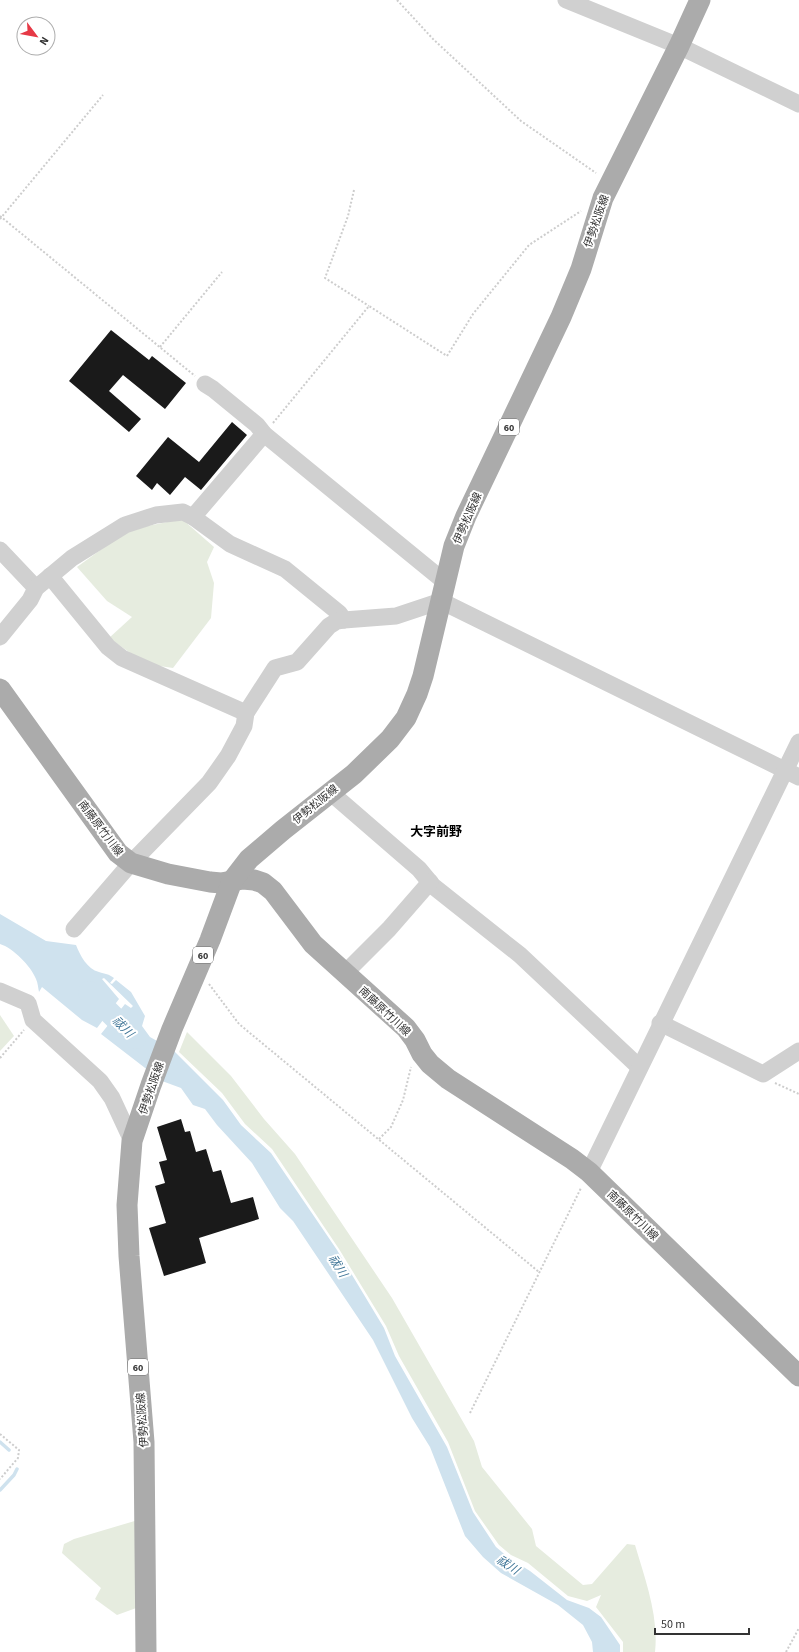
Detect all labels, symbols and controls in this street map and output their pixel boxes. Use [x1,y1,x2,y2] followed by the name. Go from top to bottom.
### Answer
[16,16,56,56] north arrow
[36,34,52,48] text: N
[580,193,613,250] street label: 伊勢松阪線
[499,419,519,435] road number: 60
[449,490,485,546] street label: 伊勢松阪線
[289,781,341,828] street label: 伊勢松阪線
[75,797,126,859] street label: 南藤原竹川線
[410,823,462,841] district label: 大字前野
[193,947,213,963] road number: 60
[355,983,414,1039] street label: 南藤原竹川線
[108,1013,139,1043] water label: 祓川
[135,1060,168,1117] street label: 伊勢松阪線
[604,1187,662,1244] street label: 南藤原竹川線
[324,1252,352,1283] water label: 祓川
[128,1359,148,1375] road number: 60
[133,1392,152,1448] street label: 伊勢松阪線
[493,1552,524,1580] water label: 祓川
[655,1610,749,1636] scale bar
[661,1616,685,1633] text: 50 m

